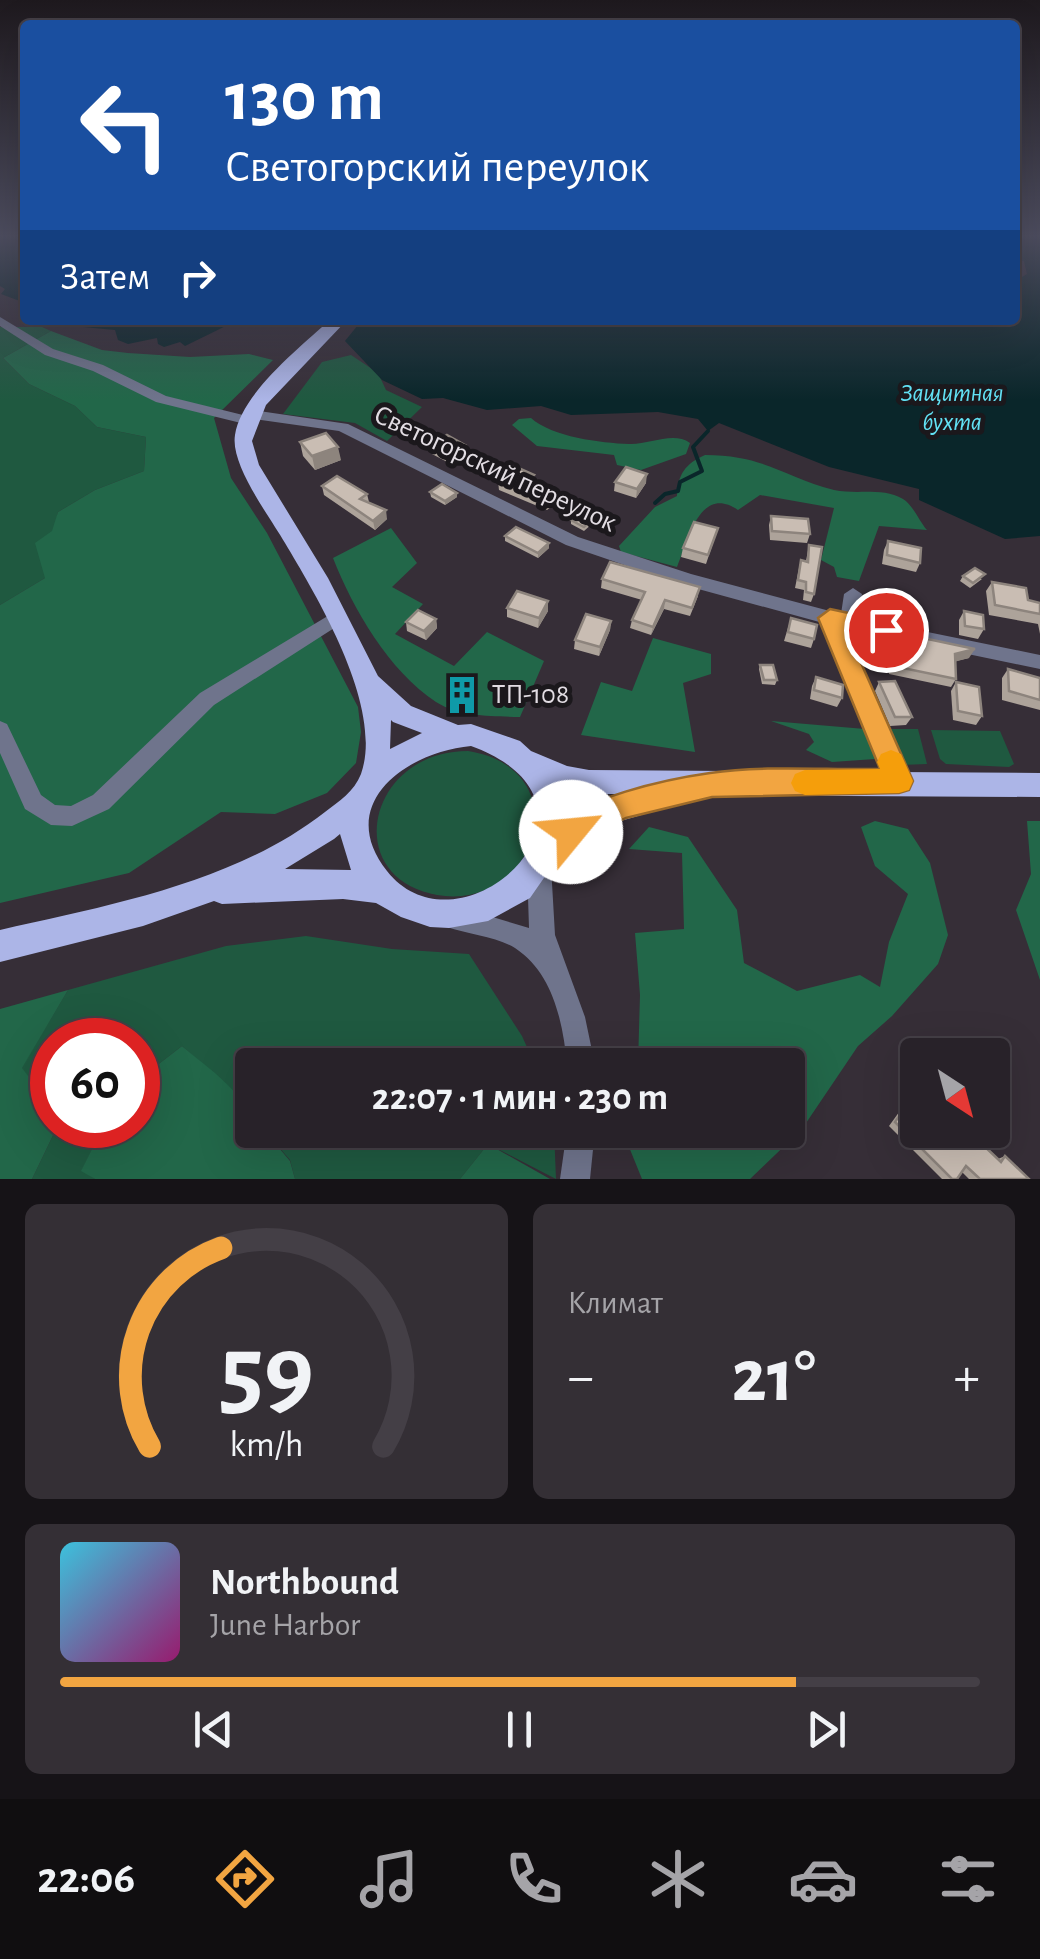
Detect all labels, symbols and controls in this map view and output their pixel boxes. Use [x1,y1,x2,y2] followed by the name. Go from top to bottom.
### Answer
[60,60,190,190] icon: left
[225,63,384,133] text: 130 m
[225,145,649,190] text: Светогорский переулок
[170,250,225,305] icon: right
[60,259,150,297] text: Затем
[900,381,1004,435] water label: Защитная бухта
[369,401,621,538] street label: Светогорский переулок
[844,588,929,673] pin
[859,603,914,658] icon: arrive
[441,674,483,716] building icon: ТП-108
[492,681,569,709] place label: ТП-108
[519,780,623,884] position arrow
[30,1018,160,1148] speed limit sign: 60
[900,1038,1010,1148] north arrow
[900,1038,1010,1148] map controls
[372,1079,668,1117] text: 22:07 · 1 мин · 230 m
[568,1287,663,1319] text: Климат
[219,1321,314,1425] text: 59
[732,1340,816,1415] text: 21°
[568,1350,594,1405] text: −
[954,1350,980,1405] text: +
[229,1427,303,1463] text: km/h
[210,1564,399,1602] text: Northbound
[210,1609,360,1641] text: June Harbor
[186,1702,241,1757] icon: previous
[492,1702,547,1757] icon: pause
[799,1702,854,1757] icon: next
[210,1844,280,1914] icon: directions
[354,1844,424,1914] icon: music
[499,1844,569,1914] icon: phone
[643,1844,713,1914] icon: climate
[788,1844,858,1914] icon: car
[933,1844,1003,1914] icon: filters
[37,1856,135,1901] text: 22:06

